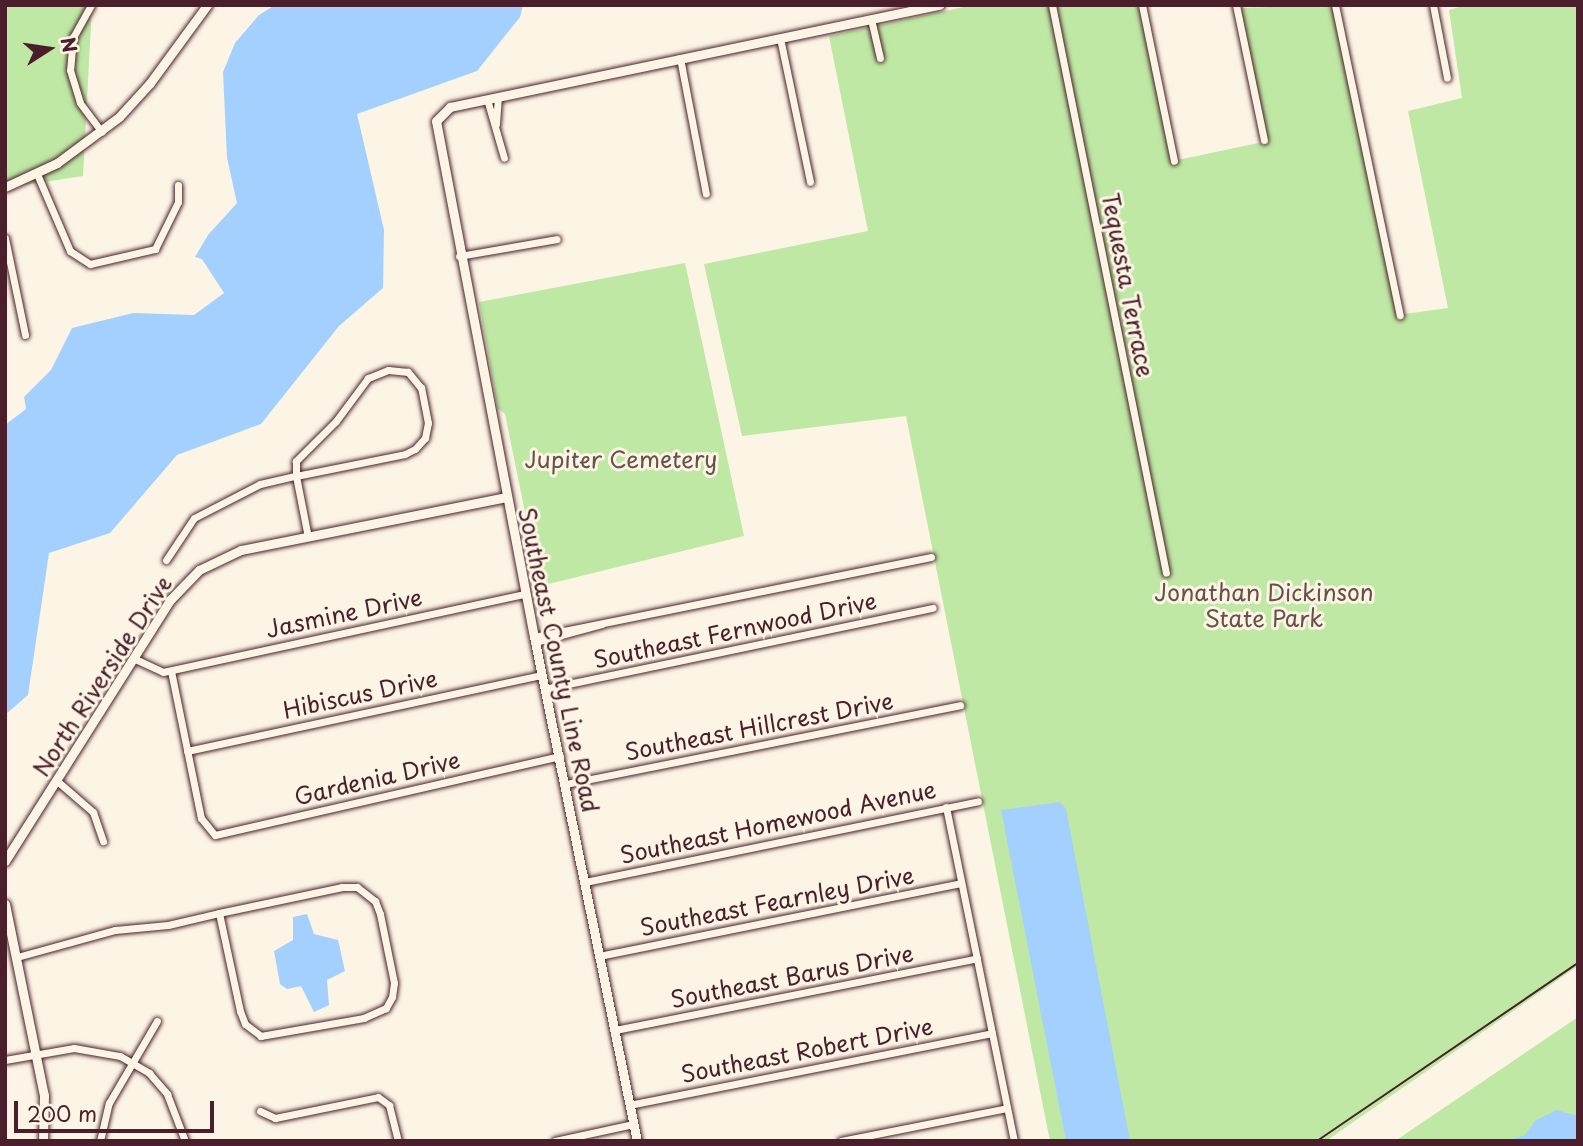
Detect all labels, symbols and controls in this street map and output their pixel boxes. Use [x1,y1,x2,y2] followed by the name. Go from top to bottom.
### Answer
[14,14,84,84] north arrow
[54,34,85,55] text: N
[1097,191,1159,379] street label: Tequesta Terrace
[524,445,718,473] park label: Jupiter Cemetery
[513,505,605,815] street label: Southeast County Line Road
[26,570,178,782] street label: North Riverside Drive
[1155,578,1373,632] park label: Jonathan Dickinson State Park
[263,583,425,643] street label: Jasmine Drive
[590,586,880,674] street label: Southeast Fernwood Drive
[280,664,440,724] street label: Hibiscus Drive
[622,686,896,766] street label: Southeast Hillcrest Drive
[292,746,462,810] street label: Gardenia Drive
[617,775,939,869] street label: Southeast Homewood Avenue
[637,861,917,941] street label: Southeast Fearnley Drive
[668,939,916,1013] street label: Southeast Barus Drive
[679,1012,935,1088] street label: Southeast Robert Drive
[18,1086,217,1130] scale bar
[27,1097,97,1129] text: 200 m

